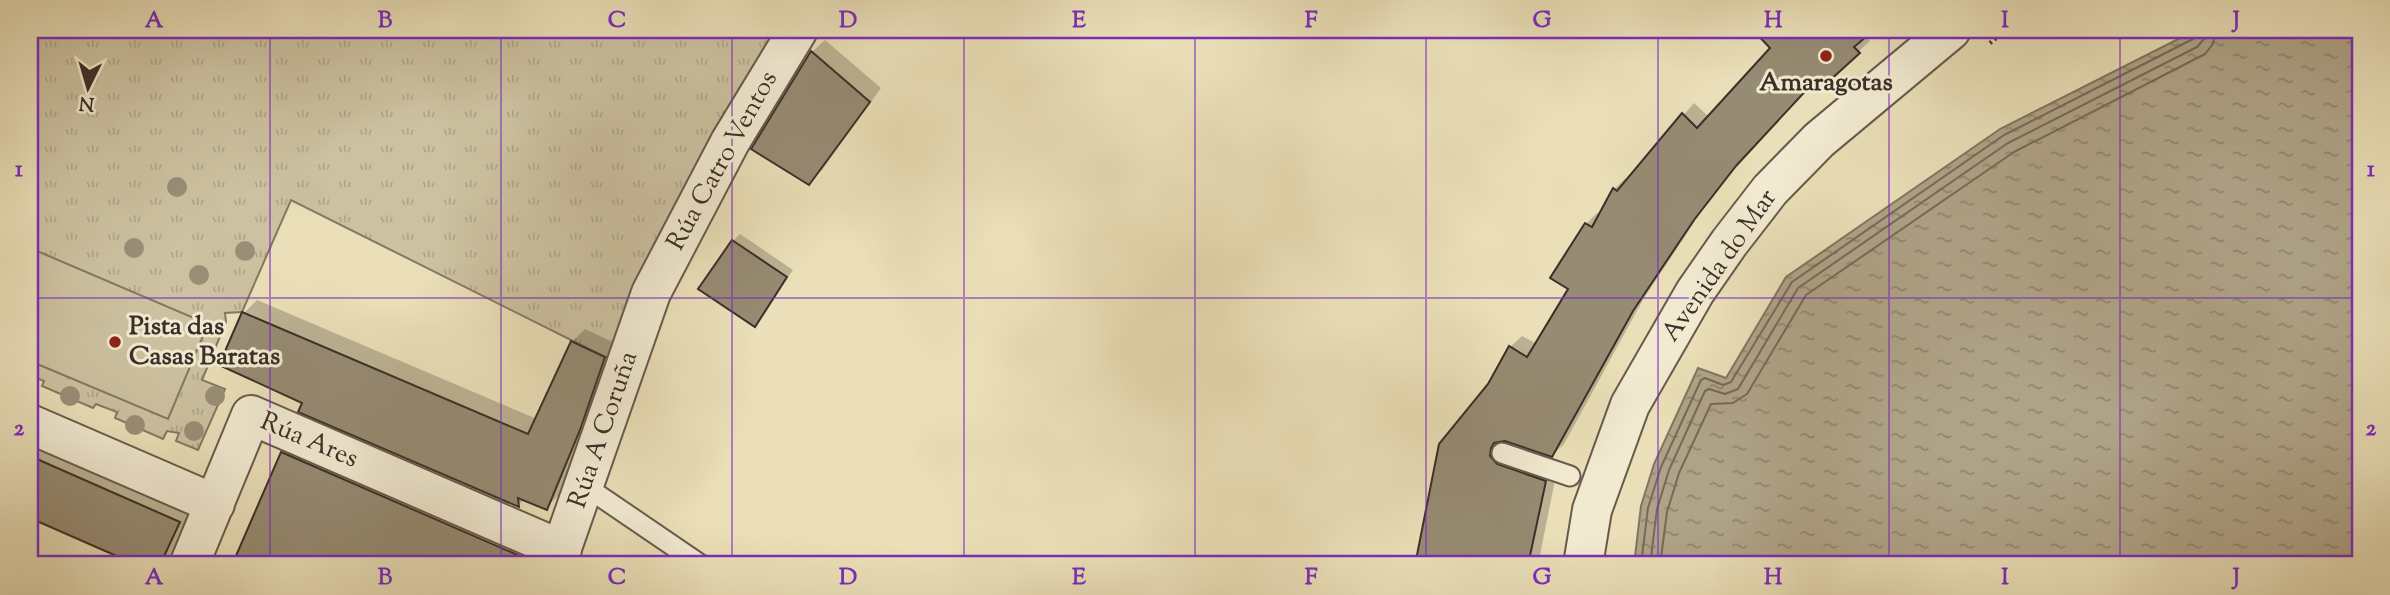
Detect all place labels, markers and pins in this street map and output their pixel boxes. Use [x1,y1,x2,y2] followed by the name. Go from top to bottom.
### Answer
[1818,48,1834,64] marker: Amaragotas
[1759,65,1893,102] place label: Amaragotas
[129,309,280,376] place label: Pista das Casas Baratas
[107,334,123,350] marker: Pista das Casas Baratas

